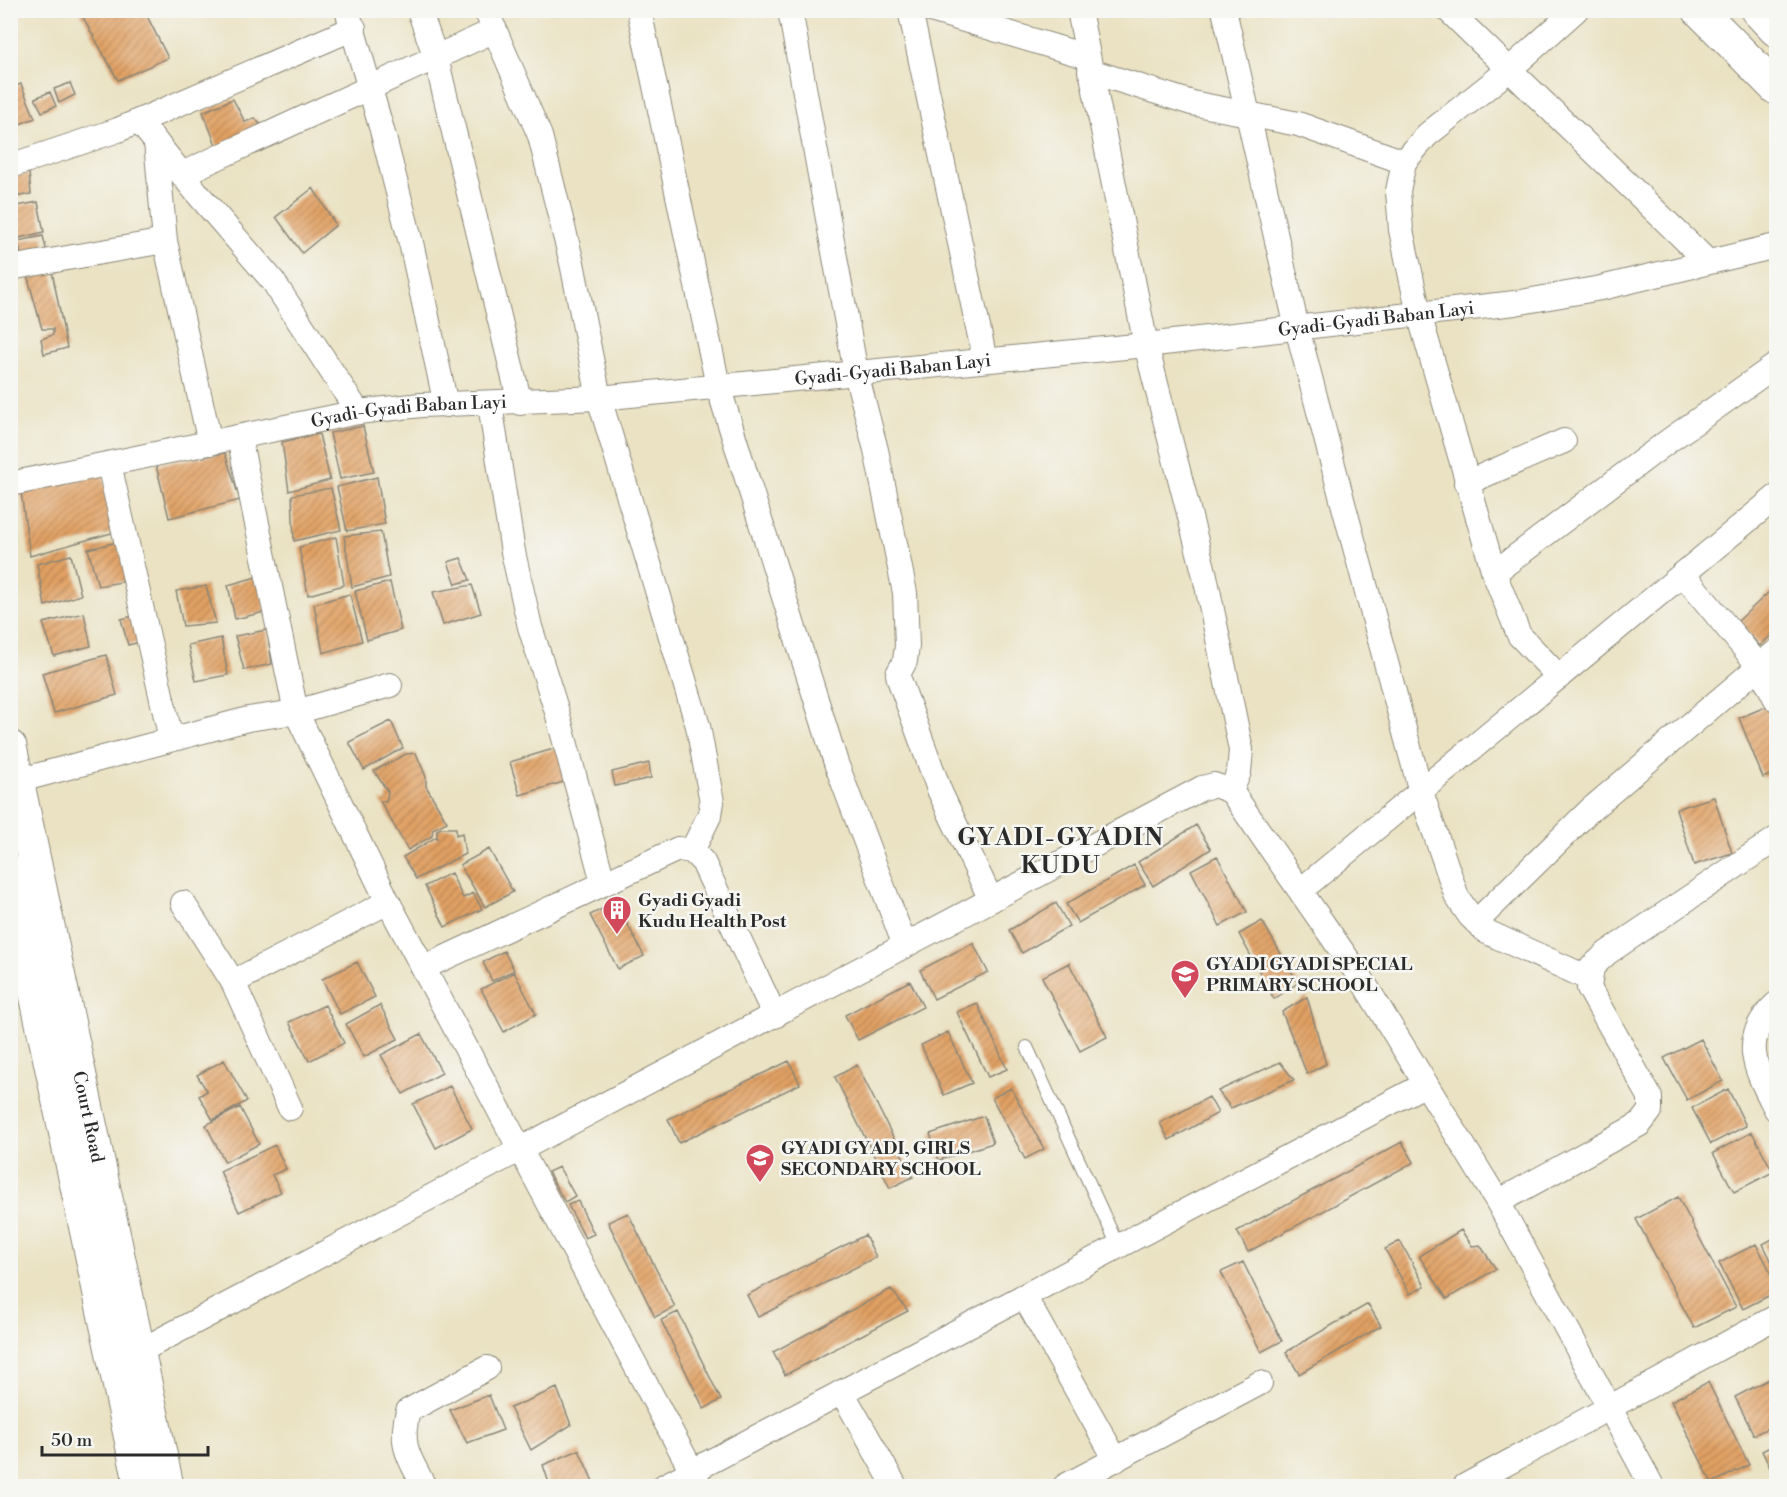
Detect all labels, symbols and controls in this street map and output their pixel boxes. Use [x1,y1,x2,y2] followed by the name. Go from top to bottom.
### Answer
[1277,297,1475,342] street label: Gyadi-Gyadi Baban Layi
[794,349,992,391] street label: Gyadi-Gyadi Baban Layi
[309,391,507,433] street label: Gyadi-Gyadi Baban Layi
[957,823,1165,881] district label: GYADI-GYADIN KUDU
[638,889,787,933] place label: Gyadi Gyadi Kudu Health Post
[601,894,633,936] building icon: Gyadi Gyadi Kudu Health Post
[1206,953,1413,997] place label: GYADI GYADI SPECIAL PRIMARY SCHOOL
[1169,958,1201,1000] school or university icon: GYADI GYADI SPECIAL PRIMARY SCHOOL
[67,1069,109,1165] street label: Court Road
[781,1137,981,1181] place label: GYADI GYADI, GIRLS SECONDARY SCHOOL
[744,1142,776,1184] school or university icon: GYADI GYADI, GIRLS SECONDARY SCHOOL
[42,1419,208,1457] scale bar
[51,1429,93,1452] text: 50 m

